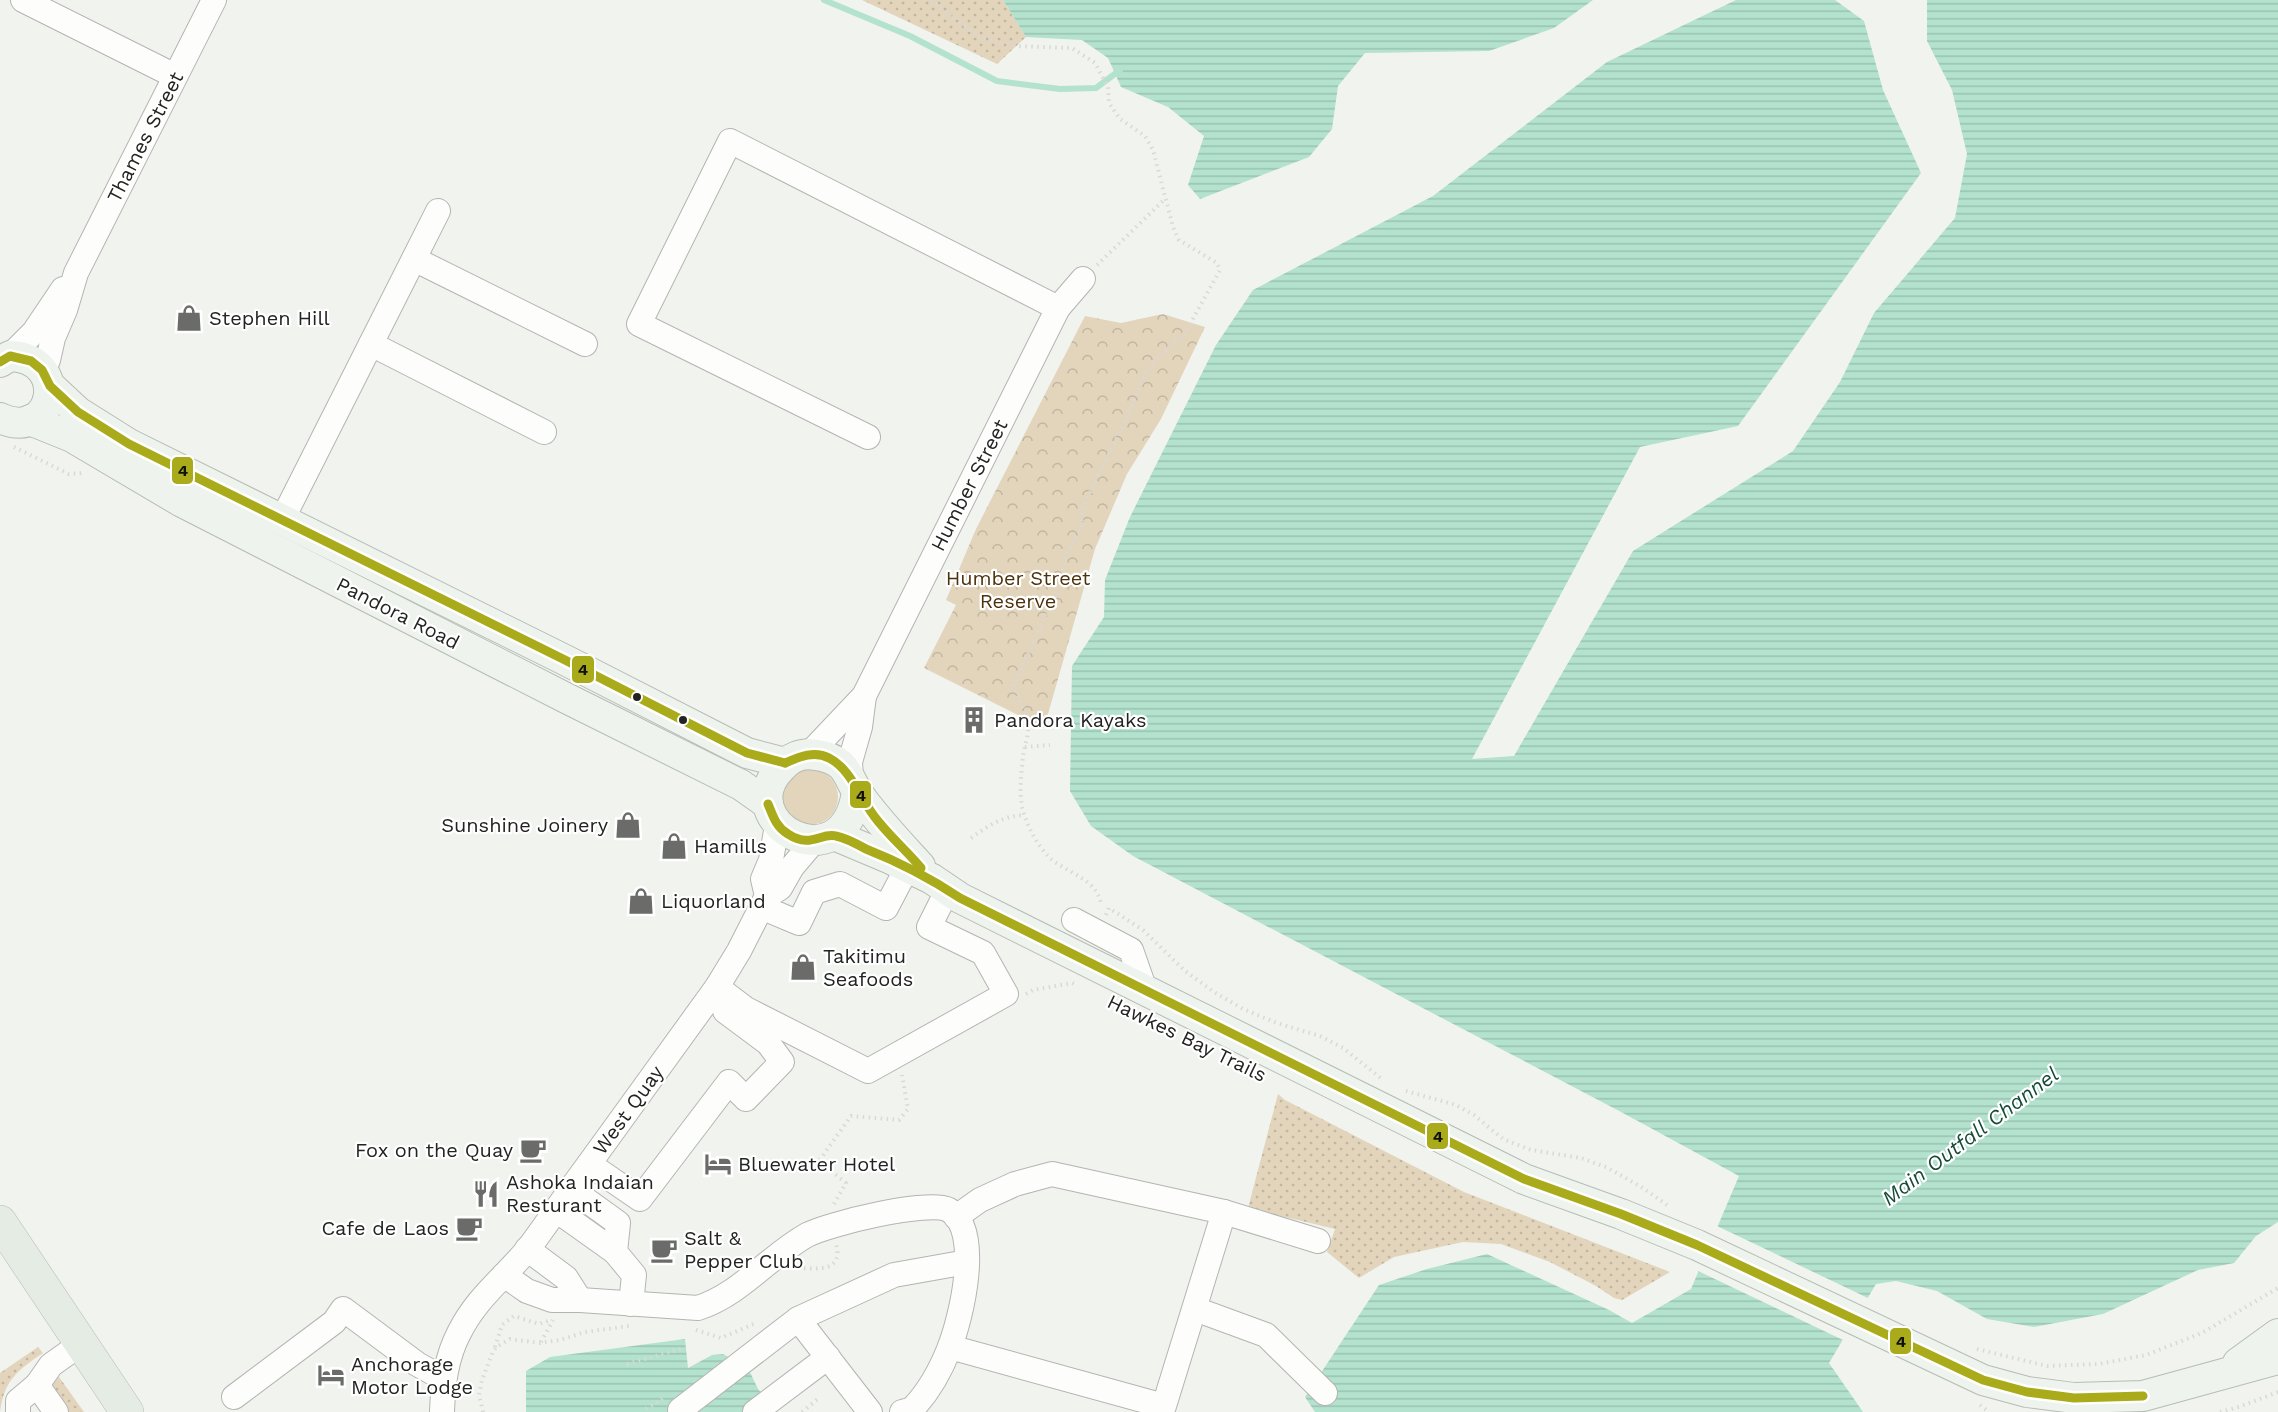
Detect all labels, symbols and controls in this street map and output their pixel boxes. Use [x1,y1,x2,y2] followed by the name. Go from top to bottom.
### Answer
[102,67,189,206] street label: Thames Street
[174,303,204,333] shop icon: Stephen Hill
[209,306,330,330] place label: Stephen Hill
[925,415,1013,555] street label: Humber Street
[171,456,194,485] line badge: 4
[178,461,188,480] text: 4
[946,566,1091,613] park label: Humber Street Reserve
[332,572,464,654] street label: Pandora Road
[571,655,595,684] line badge: 4
[578,660,588,679] text: 4
[631,691,643,703] unlabelled marker
[959,705,989,735] building icon: Pandora Kayaks
[994,708,1147,732] place label: Pandora Kayaks
[677,714,689,726] unlabelled marker
[849,780,872,809] line badge: 4
[856,786,866,805] text: 4
[613,810,643,840] shop icon: Sunshine Joinery
[441,813,609,837] place label: Sunshine Joinery
[659,831,689,861] shop icon: Hamills
[694,834,767,858] place label: Hamills
[626,886,656,916] shop icon: Liquorland
[661,889,766,913] place label: Liquorland
[823,944,913,991] place label: Takitimu Seafoods
[788,952,818,982] shop icon: Takitimu Seafoods
[1104,989,1270,1087] street label: Hawkes Bay Trails
[588,1060,669,1159] street label: West Quay
[1877,1061,2063,1211] water label: Main Outfall Channel
[1426,1122,1449,1150] line badge: 4
[1433,1127,1443,1146] text: 4
[518,1135,548,1165] cafe icon: Fox on the Quay
[355,1138,514,1162] place label: Fox on the Quay
[703,1149,733,1179] hotel icon: Bluewater Hotel
[738,1152,895,1176] place label: Bluewater Hotel
[506,1170,654,1217] place label: Ashoka Indaian Resturant
[471,1179,501,1209] restaurant icon: Ashoka Indaian Resturant
[454,1213,484,1243] cafe icon: Cafe de Laos
[321,1216,449,1240] place label: Cafe de Laos
[684,1226,803,1273] place label: Salt & Pepper Club
[649,1235,679,1265] cafe icon: Salt & Pepper Club
[1889,1327,1912,1355] line badge: 4
[1896,1332,1906,1351] text: 4
[351,1352,473,1399] place label: Anchorage Motor Lodge
[316,1360,346,1390] hotel icon: Anchorage Motor Lodge

